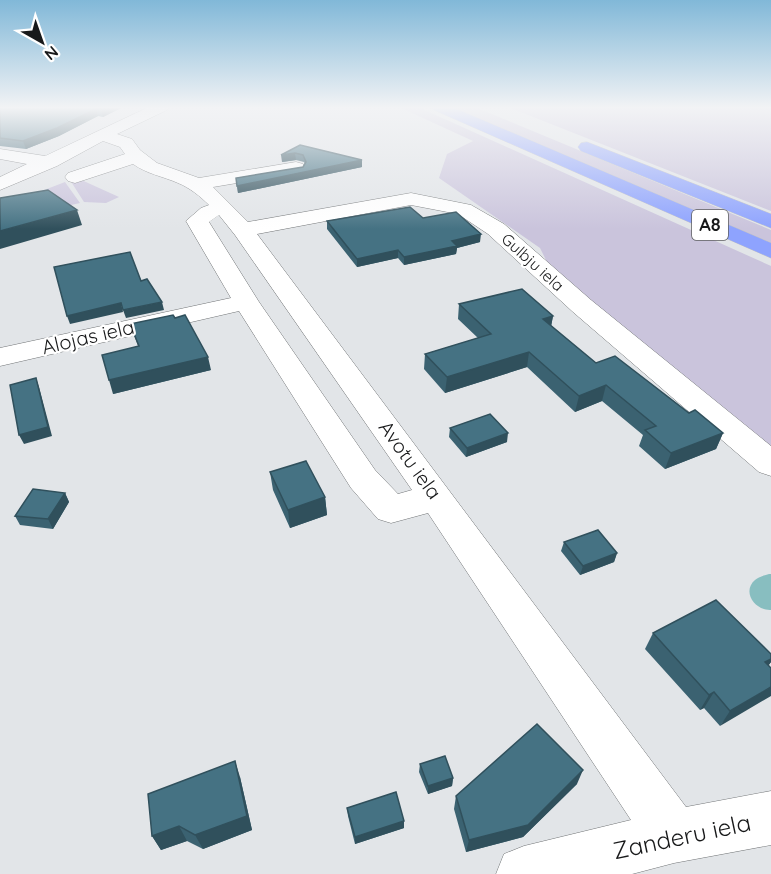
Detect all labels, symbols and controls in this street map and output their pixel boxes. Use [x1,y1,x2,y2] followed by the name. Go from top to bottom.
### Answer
[12,12,72,72] north arrow
[41,42,63,65] text: N
[692,210,728,240] road number: A8
[498,229,568,295] street label: Gulbju iela
[39,314,137,359] street label: Alojas iela
[374,416,447,504] street label: Avotu iela
[610,807,753,865] street label: Zanderu iela

